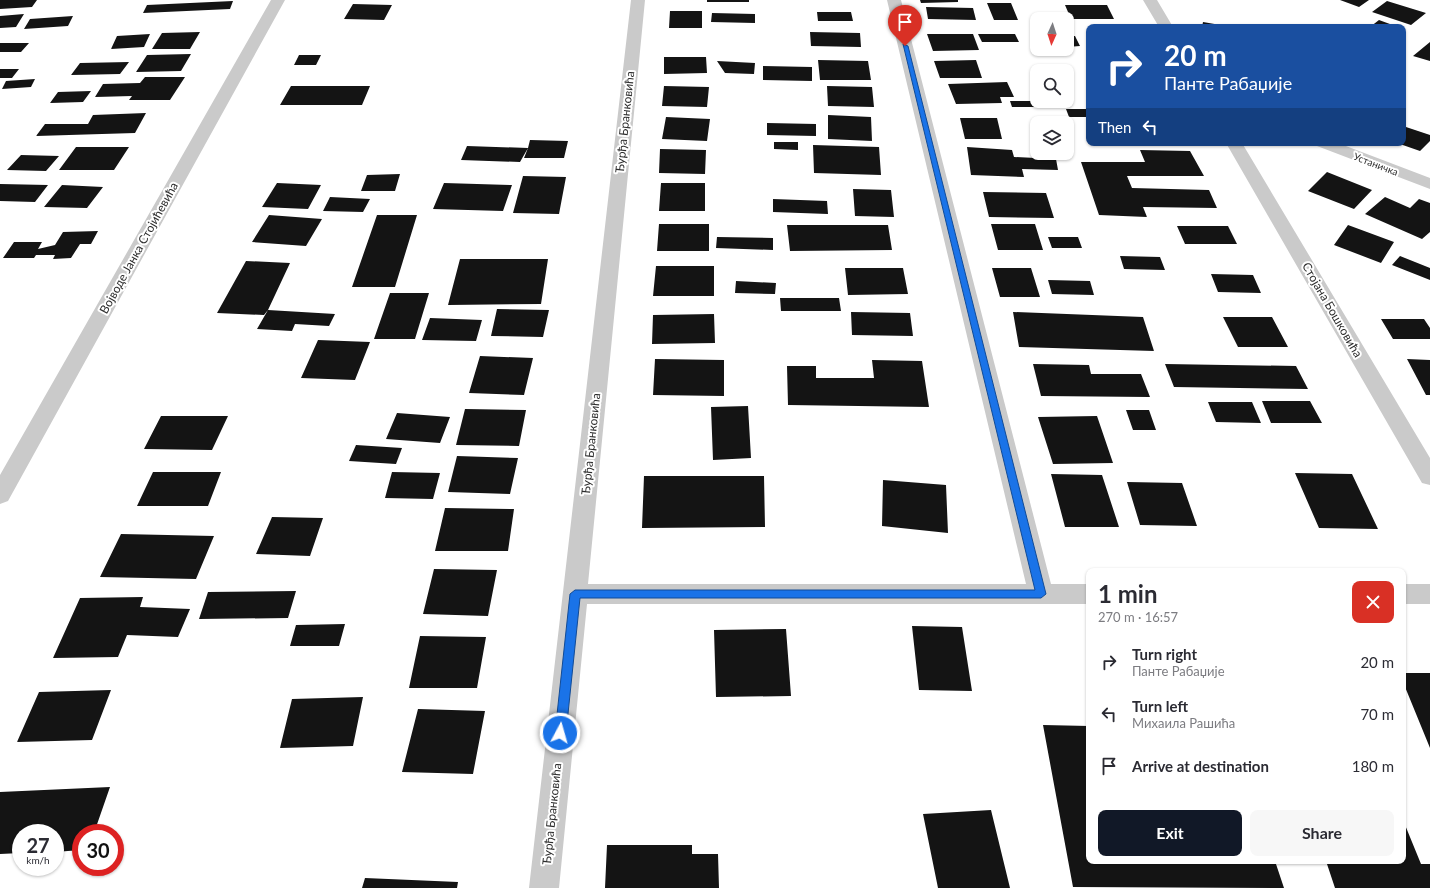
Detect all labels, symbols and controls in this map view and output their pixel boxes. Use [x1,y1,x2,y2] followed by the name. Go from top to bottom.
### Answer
[888,5,922,46] pin
[894,11,916,33] icon: arrive
[1030,12,1074,56] north arrow
[1030,12,1074,160] map controls
[1164,38,1227,72] text: 20 m
[1098,40,1150,92] icon: right
[1030,64,1074,108] button: search
[612,70,637,174] street label: Ђурђа Бранковића
[1164,72,1292,94] text: Панте Рабаџије
[1030,116,1074,160] button: layers
[1139,116,1161,138] icon: left
[1098,118,1131,136] text: Then
[1352,150,1400,178] street label: Устаничка
[96,179,181,316] street label: Војводе Јанка Стојићевића
[1299,259,1366,360] street label: Стојана Бошковића
[578,392,603,496] street label: Ђурђа Бранковића
[1098,579,1158,608] text: 1 min
[1352,581,1394,623] button: close
[1098,609,1178,625] text: 270 m · 16:57
[1132,645,1197,663] text: Turn right
[1098,651,1120,673] icon: right
[1360,653,1394,671] text: 20 m
[1132,663,1225,679] text: Панте Рабаџије
[1132,697,1188,715] text: Turn left
[1098,703,1120,725] icon: left
[1360,705,1394,723] text: 70 m
[539,712,581,754] position arrow
[1132,715,1235,731] text: Михаила Рашића
[1098,755,1120,777] icon: arrive
[1132,757,1269,775] text: Arrive at destination
[1352,757,1394,775] text: 180 m
[539,762,564,866] street label: Ђурђа Бранковића
[1098,810,1242,856] button: Exit
[1250,810,1394,856] button: Share
[72,824,124,876] speed limit sign: 30
[26,833,50,857] text: 27
[26,854,50,866] text: km/h

